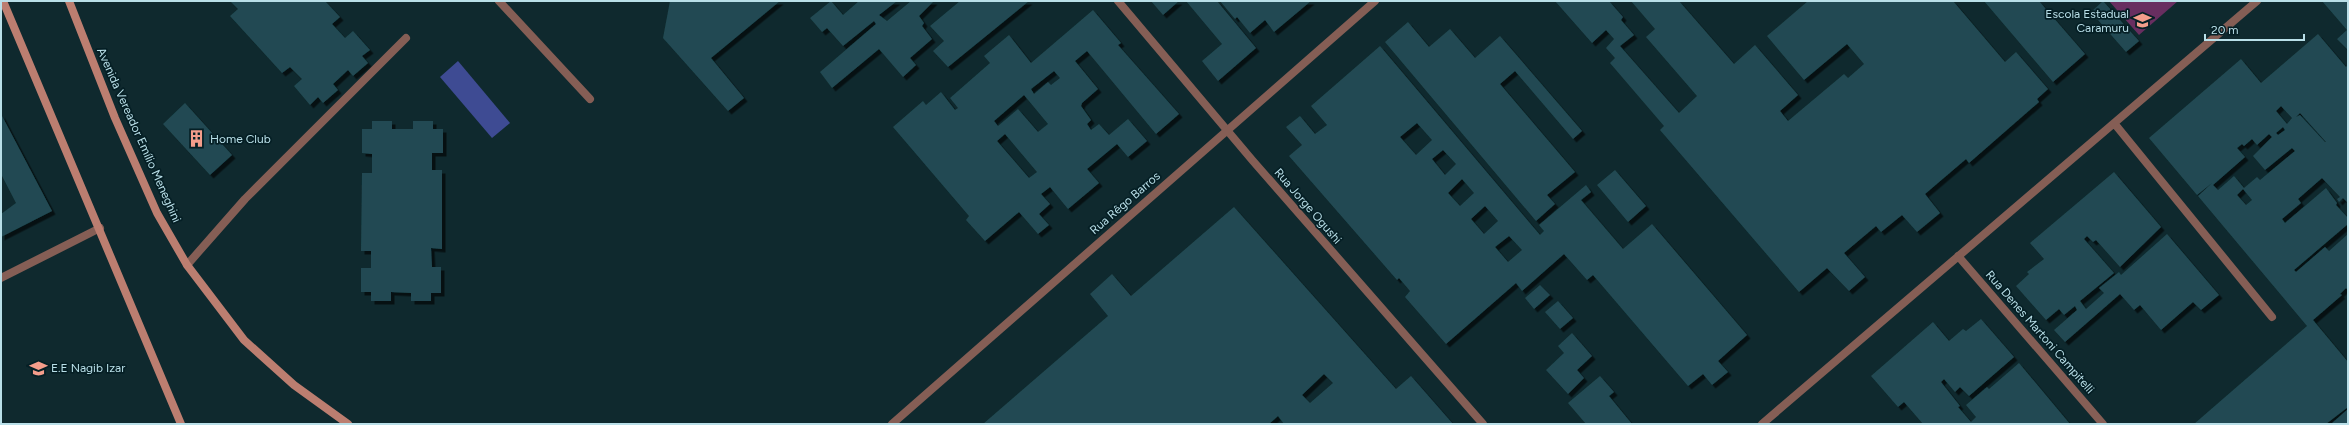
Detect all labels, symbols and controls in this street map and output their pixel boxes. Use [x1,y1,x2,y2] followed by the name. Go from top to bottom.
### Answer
[2045,7,2129,35] place label: Escola Estadual Caramuru
[2132,11,2152,31] school or university icon: Escola Estadual Caramuru
[2205,16,2304,42] scale bar
[2211,23,2239,37] text: 20 m
[94,45,184,225] street label: Avenida Vereador Emílio Meneghini
[187,129,207,149] building icon: Home Club
[210,132,271,146] place label: Home Club
[1271,165,1345,247] street label: Rua Jorge Ogushi
[1087,168,1163,237] street label: Rua Rêgo Barros
[1983,268,2097,396] street label: Rua Denes Martoni Campitelli
[28,358,48,378] school or university icon: E.E Nagib Izar
[51,361,125,375] place label: E.E Nagib Izar

